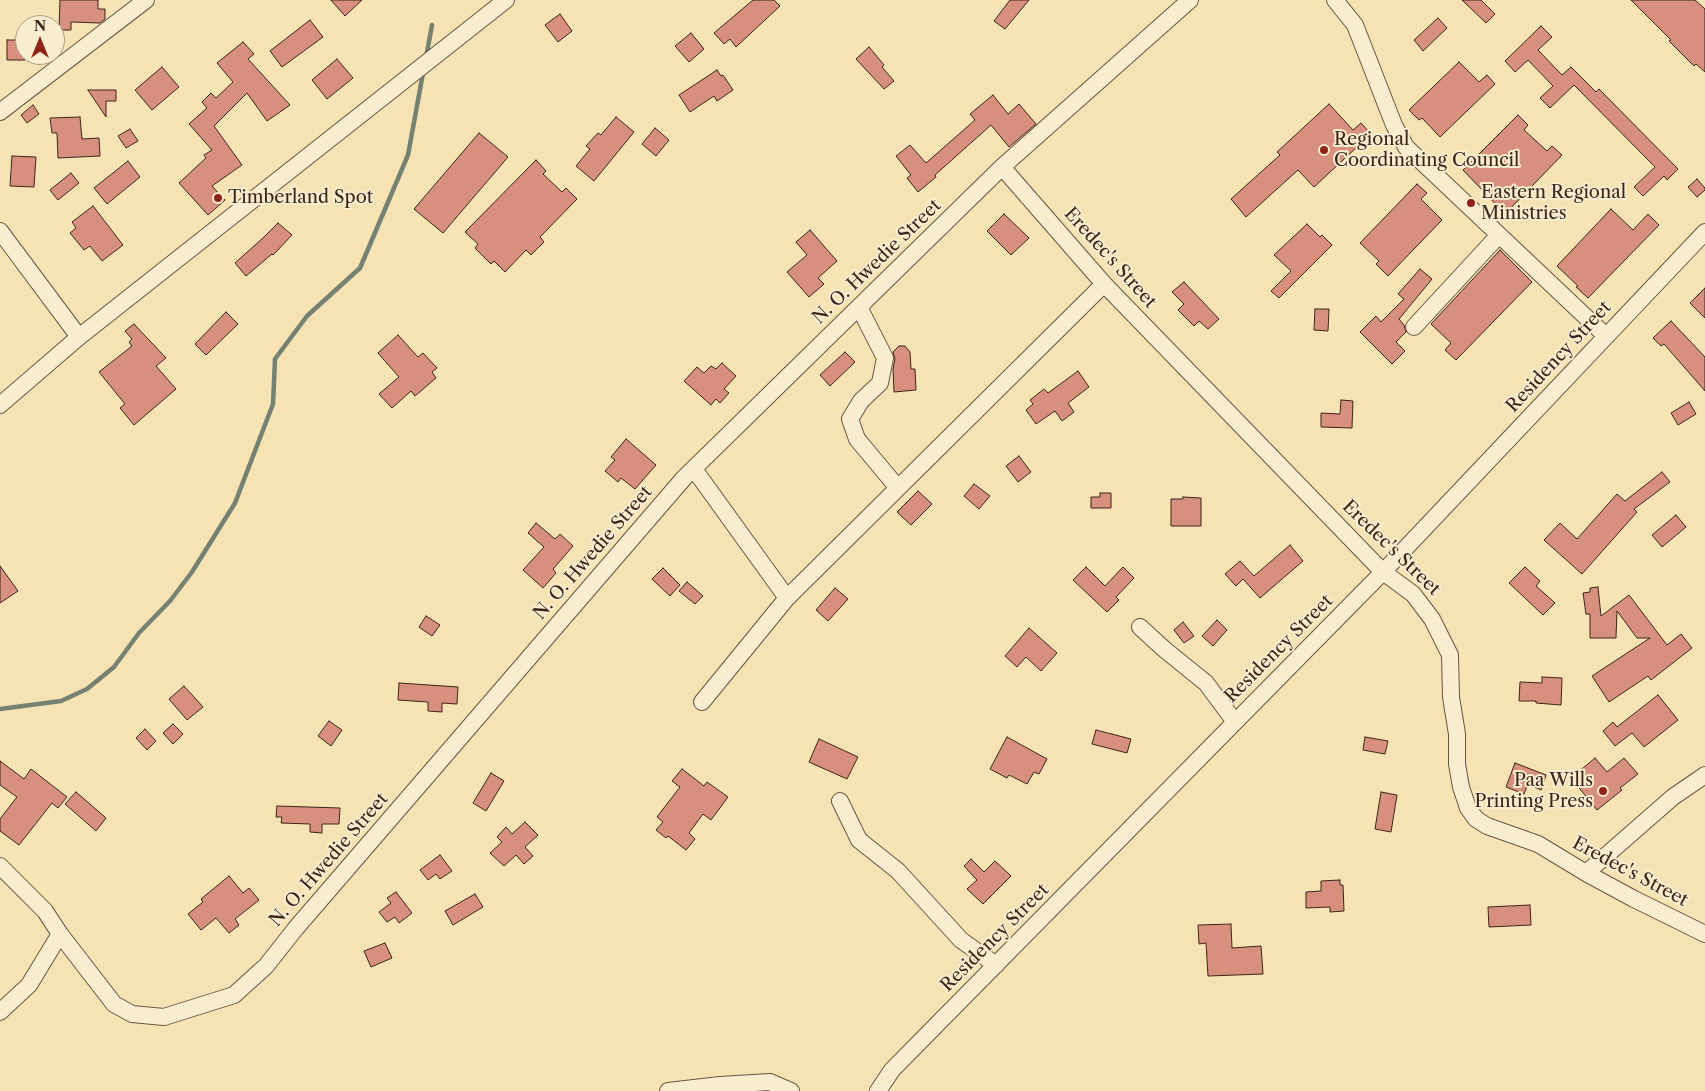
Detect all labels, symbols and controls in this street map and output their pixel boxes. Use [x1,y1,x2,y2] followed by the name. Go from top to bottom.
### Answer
[15,15,65,65] north arrow
[34,17,46,35] text: N
[1334,129,1519,172] place label: Regional Coordinating Council
[1318,144,1330,156] marker: Regional Coordinating Council
[1481,182,1626,224] place label: Eastern Regional Ministries
[228,187,373,209] place label: Timberland Spot
[212,192,224,204] marker: Timberland Spot
[808,195,946,329] street label: N. O. Hwedie Street
[1465,197,1477,209] marker: Eastern Regional Ministries
[1059,203,1161,313] street label: Eredec's Street
[1502,297,1616,417] street label: Residency Street
[529,482,657,624] street label: N. O. Hwedie Street
[1338,496,1444,600] street label: Eredec's Street
[1221,591,1337,707] street label: Residency Street
[1474,770,1593,812] place label: Paa Wills Printing Press
[1597,785,1609,797] marker: Paa Wills Printing Press
[265,789,393,931] street label: N. O. Hwedie Street
[1569,833,1691,911] street label: Eredec's Street
[937,880,1053,996] street label: Residency Street

